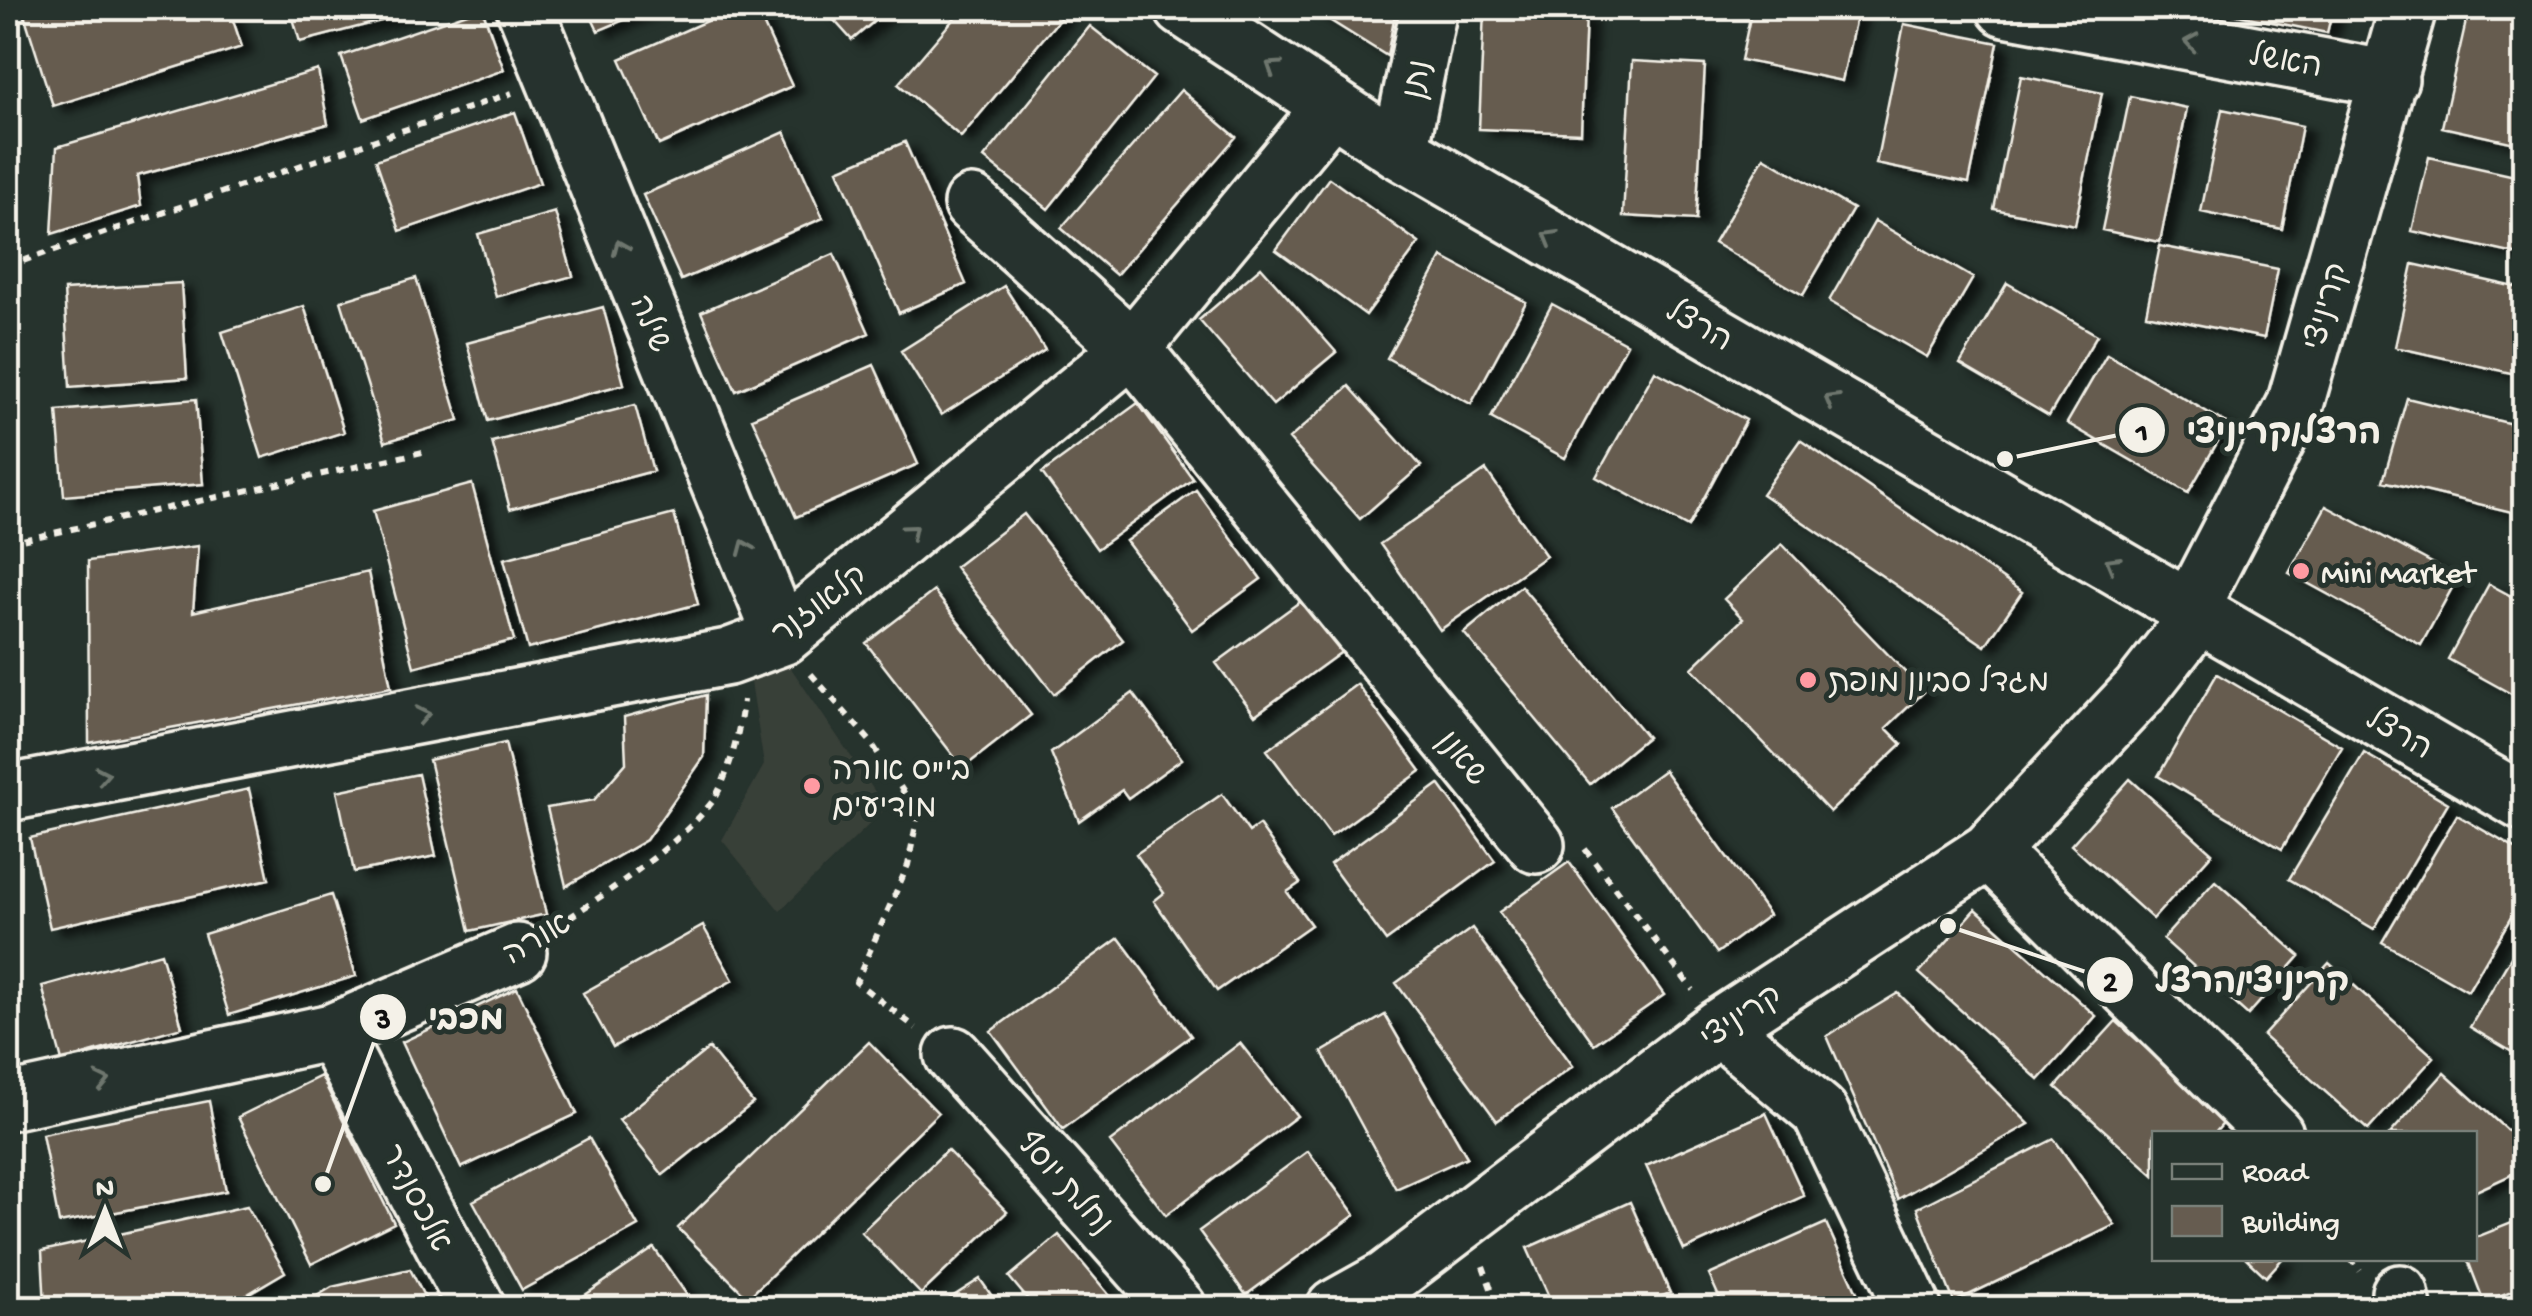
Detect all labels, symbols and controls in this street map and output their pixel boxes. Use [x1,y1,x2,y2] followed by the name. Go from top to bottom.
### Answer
[2183,32,2200,53] one-way arrow
[2246,37,2325,89] street label: האשל
[1397,57,1442,103] street label: נתן
[1265,61,1284,79] one-way arrow
[1543,230,1561,249] one-way arrow
[612,239,632,257] one-way arrow
[2298,259,2359,356] street label: קריניצי
[618,290,678,359] street label: שילה
[1657,292,1739,362] street label: הרצל
[1824,393,1842,412] one-way arrow
[2117,398,2401,463] callout: הרצל/קריניצי
[2187,413,2381,457] text: הרצל/קריניצי
[2135,418,2148,453] text: 1
[899,525,917,543] one-way arrow
[737,539,757,557] one-way arrow
[2105,555,2123,575] one-way arrow
[765,557,876,655] street label: קלאוזנר
[2321,557,2478,595] place label: Mini Market
[2290,560,2312,582] marker: Mini Market
[1828,664,2049,704] place label: מגדל סביון מופת
[1797,669,1819,691] marker: מגדל סביון מופת
[2357,700,2439,770] street label: הרצל
[415,705,431,726] one-way arrow
[1426,725,1494,795] street label: שאנן
[832,754,970,829] place label: בי"ס אורה מודיעים
[95,765,112,786] one-way arrow
[801,775,823,797] marker: בי"ס אורה מודיעים
[498,906,579,976] street label: אורה
[2085,948,2370,1013] callout: קריניצי/הרצל
[2155,962,2349,1006] text: קריניצי/הרצל
[2103,968,2118,1003] text: 2
[1695,978,1791,1060] street label: קריניצי
[358,985,523,1050] callout: מכבי
[429,1002,503,1043] text: מכבי
[374,1005,391,1040] text: 3
[94,1072,111,1093] one-way arrow
[1006,1125,1120,1245] street label: נחלת יוסף
[2152,1131,2477,1261] legend
[370,1138,459,1259] street label: אלכסנדר
[2242,1158,2310,1193] text: Road
[55,1161,155,1261] north arrow
[96,1174,114,1207] text: N
[2241,1208,2340,1243] text: Building

